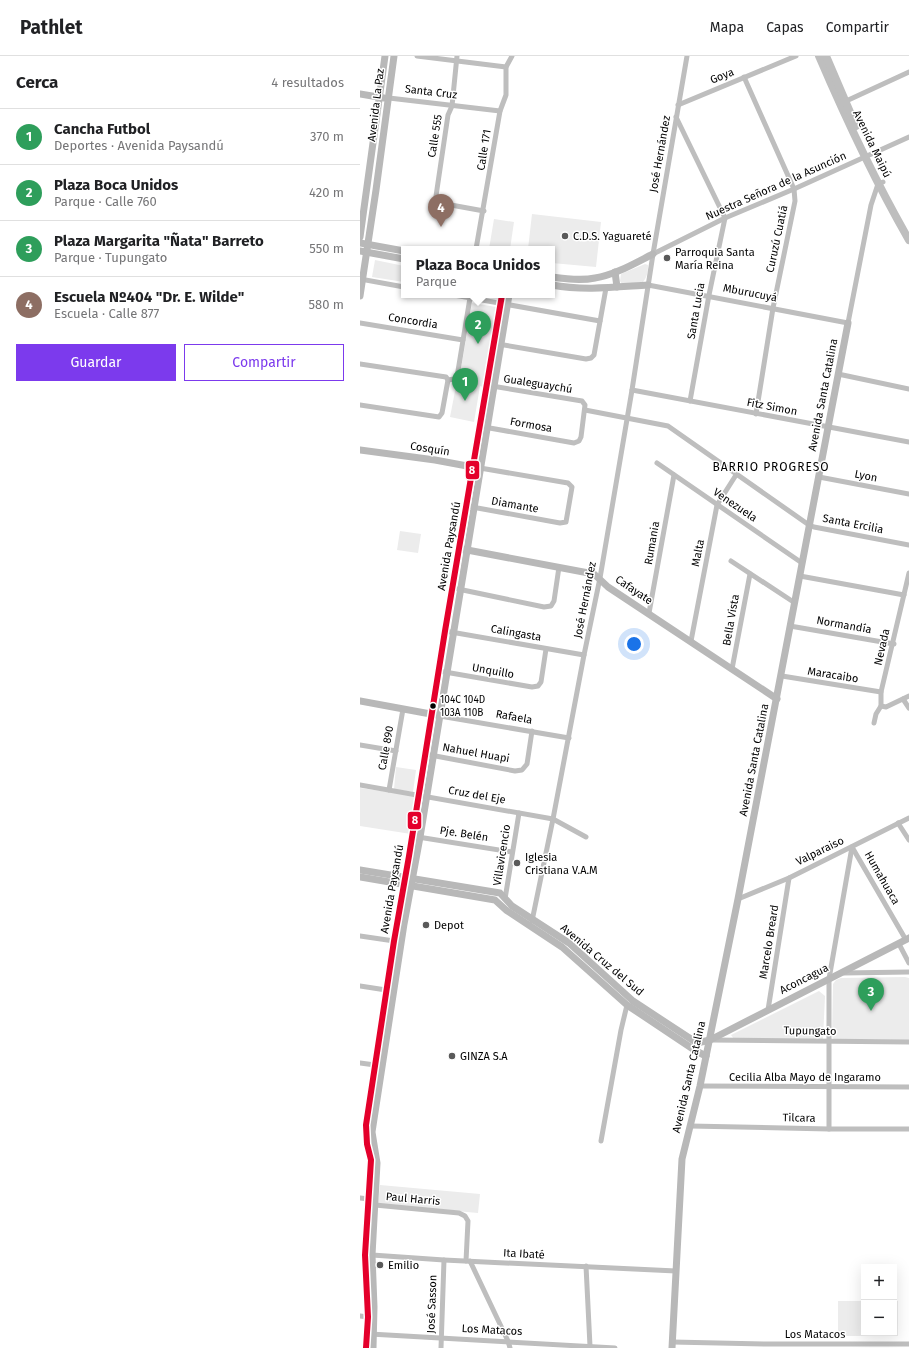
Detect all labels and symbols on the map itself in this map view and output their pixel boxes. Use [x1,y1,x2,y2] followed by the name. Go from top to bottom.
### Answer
[708,65,736,87] street label: Goya
[365,68,387,142] street label: Avenida La Paz
[404,82,458,102] street label: Santa Cruz
[850,108,894,180] street label: Avenida Maipú
[425,113,445,159] street label: Calle 555
[647,114,673,193] street label: José Hernández
[474,129,494,171] street label: Calle 171
[704,149,848,223] street label: Nuestra Señora de la Asunción
[428,194,454,227] pin: 4
[764,204,790,274] street label: Curuzú Cuatiá
[573,230,652,243] place label: C.D.S. Yaguareté
[560,231,570,241] marker: C.D.S. Yaguareté
[675,246,755,272] place label: Parroquia Santa María Reina
[662,253,672,263] marker: Parroquia Santa María Reina
[722,281,778,305] street label: Mburucuyá
[685,282,707,340] street label: Santa Lucia
[387,311,439,331] street label: Concordia
[465,311,491,344] pin: 2
[806,338,840,452] street label: Avenida Santa Catalina
[452,368,478,401] pin: 1
[503,372,573,396] street label: Gualeguaychú
[746,396,798,418] street label: Fitz Simon
[509,415,553,435] street label: Formosa
[409,439,451,459] street label: Cosquín
[465,460,480,480] line badge: 8
[712,460,830,474] district label: BARRIO PROGRESO
[469,464,476,477] text: 8
[853,467,879,485] street label: Lyon
[710,486,760,525] street label: Venezuela
[490,494,540,516] street label: Diamante
[435,501,463,591] street label: Avenida Paysandú
[822,512,884,536] street label: Santa Ercilia
[642,520,662,566] street label: Rumania
[689,538,707,568] street label: Malta
[571,560,599,639] street label: José Hernández
[613,573,655,607] street label: Cafayate
[720,593,742,647] street label: Bella Vista
[815,614,873,636] street label: Normandía
[490,622,542,644] street label: Calingasta
[871,627,893,667] street label: Nevada
[624,634,644,654] your location
[471,661,515,681] street label: Unquillo
[807,665,859,685] street label: Maracaibo
[440,694,485,719] place label: 104C 104D 103A 110B
[428,701,438,711] marker: 104C 104D 103A 110B
[737,703,771,817] street label: Avenida Santa Catalina
[495,707,533,727] street label: Rafaela
[376,725,396,771] street label: Calle 890
[441,741,511,765] street label: Nahuel Huapi
[447,784,507,806] street label: Cruz del Eje
[407,811,422,830] line badge: 8
[412,814,419,827] text: 8
[491,823,513,887] street label: Villavicencio
[439,824,489,844] street label: Pje. Belén
[794,834,846,868] street label: Valparaiso
[378,844,406,934] street label: Avenida Paysandú
[862,849,902,907] street label: Humahuaca
[525,851,598,877] place label: Iglesia Cristiana V.A.M
[512,858,522,868] marker: Iglesia Cristiana V.A.M
[757,904,781,980] street label: Marcelo Breard
[434,919,464,932] place label: Depot
[421,920,431,930] marker: Depot
[558,921,646,999] street label: Avenida Cruz del Sud
[777,961,831,997] street label: Aconcagua
[858,978,884,1011] pin: 3
[670,1020,708,1134] street label: Avenida Santa Catalina
[784,1024,836,1038] street label: Tupungato
[460,1050,508,1063] place label: GINZA S.A
[447,1051,457,1061] marker: GINZA S.A
[729,1071,881,1084] street label: Cecilia Alba Mayo de Ingaramo
[782,1111,816,1125] street label: Tilcara
[385,1190,441,1208] street label: Paul Harris
[503,1246,545,1262] street label: Ita Ibaté
[388,1259,419,1272] place label: Emilio
[375,1260,385,1270] marker: Emilio
[424,1274,440,1334] street label: José Sasson
[461,1322,523,1338] street label: Los Matacos
[785,1328,845,1341] street label: Los Matacos

